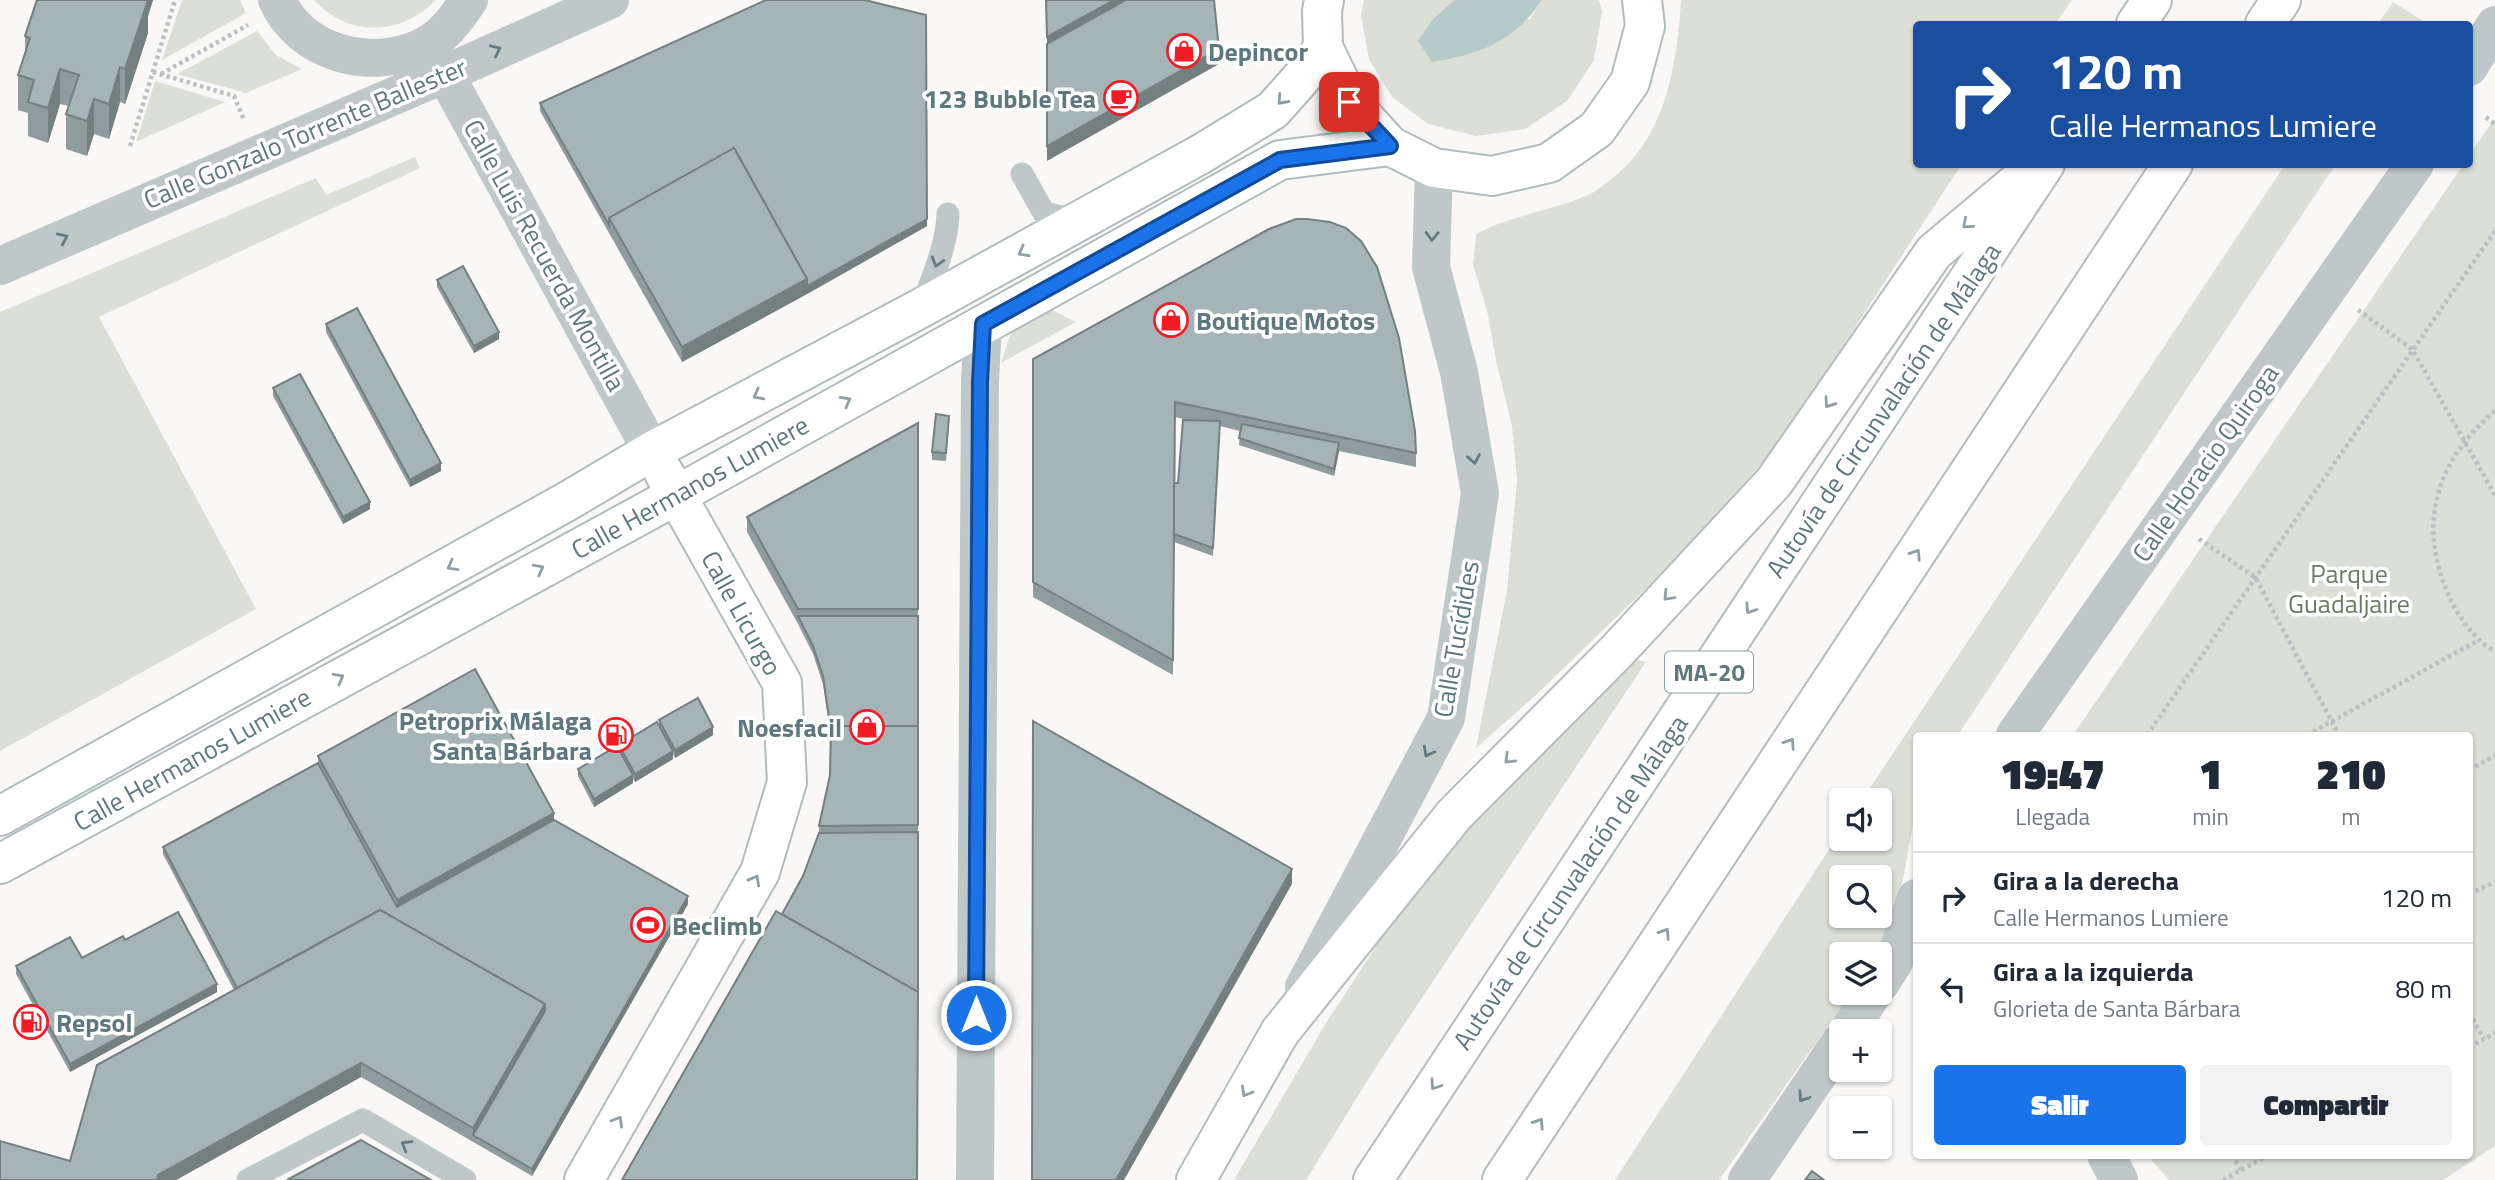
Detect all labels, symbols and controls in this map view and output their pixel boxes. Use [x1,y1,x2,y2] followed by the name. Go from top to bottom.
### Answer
[1165,32,1203,70] shop icon: Depincor
[1208,32,1308,71] place label: Depincor
[2049,33,2183,108] text: 120 m
[489,44,501,58] one-way arrow
[138,47,472,219] street label: Calle Gonzalo Torrente Ballester
[1934,49,2025,140] icon: right
[1319,72,1379,132] pin
[924,79,1096,118] place label: 123 Bubble Tea
[1102,79,1140,117] cafe icon: 123 Bubble Tea
[1330,83,1368,121] icon: arrive
[1277,92,1290,105] one-way arrow
[2049,101,2377,149] text: Calle Hermanos Lumiere
[454,112,636,398] street label: Calle Luis Recuerda Montilla
[1963,216,1976,228] one-way arrow
[1424,231,1440,242] one-way arrow
[56,233,68,247] one-way arrow
[1756,235,2010,585] street label: Autovía de Circunvalación de Málaga
[1017,244,1030,258] one-way arrow
[931,256,946,268] one-way arrow
[1152,301,1190,339] shop icon: Boutique Motos
[1196,301,1375,340] place label: Boutique Motos
[2122,356,2288,570] street label: Calle Horacio Quiroga
[752,387,765,400] one-way arrow
[1825,395,1837,408] one-way arrow
[838,396,851,409] one-way arrow
[564,405,816,569] street label: Calle Hermanos Lumiere
[1466,453,1481,465] one-way arrow
[692,544,792,682] street label: Calle Licurgo
[1907,548,1920,561] one-way arrow
[2288,554,2410,623] park label: Parque Guadaljaire
[447,557,459,571] one-way arrow
[1423,557,1489,721] street label: Calle Tucídides
[532,564,544,577] one-way arrow
[1664,588,1676,601] one-way arrow
[1746,602,1759,615] one-way arrow
[1665,652,1753,692] road number: MA-20
[332,673,345,686] one-way arrow
[66,677,318,841] street label: Calle Hermanos Lumiere
[399,701,592,770] place label: Petroprix Málaga Santa Bárbara
[1443,707,1697,1057] street label: Autovía de Circunvalación de Málaga
[737,708,842,747] place label: Noesfacil
[848,708,886,746] shop icon: Noesfacil
[597,716,635,754] fuel station icon: Petroprix Málaga Santa Bárbara
[1782,738,1795,751] one-way arrow
[2000,741,2105,805] text: 19:47
[2199,741,2222,805] text: 1
[2316,741,2386,805] text: 210
[1423,745,1437,758] one-way arrow
[1505,751,1518,764] one-way arrow
[1829,788,1892,1159] map controls
[1829,788,1892,851] button: sound
[2015,799,2090,834] text: Llegada
[2192,799,2229,834] text: min
[2341,799,2361,834] text: m
[1993,861,2179,900] text: Gira a la derecha
[1829,865,1892,928] button: search
[747,875,760,888] one-way arrow
[2381,878,2452,917] text: 120 m
[1934,879,1972,917] icon: right
[1993,900,2229,935] text: Calle Hermanos Lumiere
[629,906,667,944] sports icon: Beclimb
[672,906,762,945] place label: Beclimb
[1656,928,1669,941] one-way arrow
[1829,942,1892,1005] button: layers
[1993,952,2194,991] text: Gira a la izquierda
[2395,969,2452,1008] text: 80 m
[1934,970,1972,1008] icon: left
[939,978,1013,1052] position arrow
[1993,991,2240,1026] text: Glorieta de Santa Bárbara
[12,1003,50,1041] fuel station icon: Repsol
[56,1003,132,1042] place label: Repsol
[1829,1019,1892,1082] button: +
[1934,1065,2186,1145] button: Salir
[2200,1065,2452,1145] button: Compartir
[1431,1077,1443,1090] one-way arrow
[1241,1084,1254,1097] one-way arrow
[1798,1090,1811,1103] one-way arrow
[1829,1096,1892,1159] button: −
[610,1115,623,1128] one-way arrow
[1531,1118,1544,1131] one-way arrow
[401,1141,414,1154] one-way arrow

